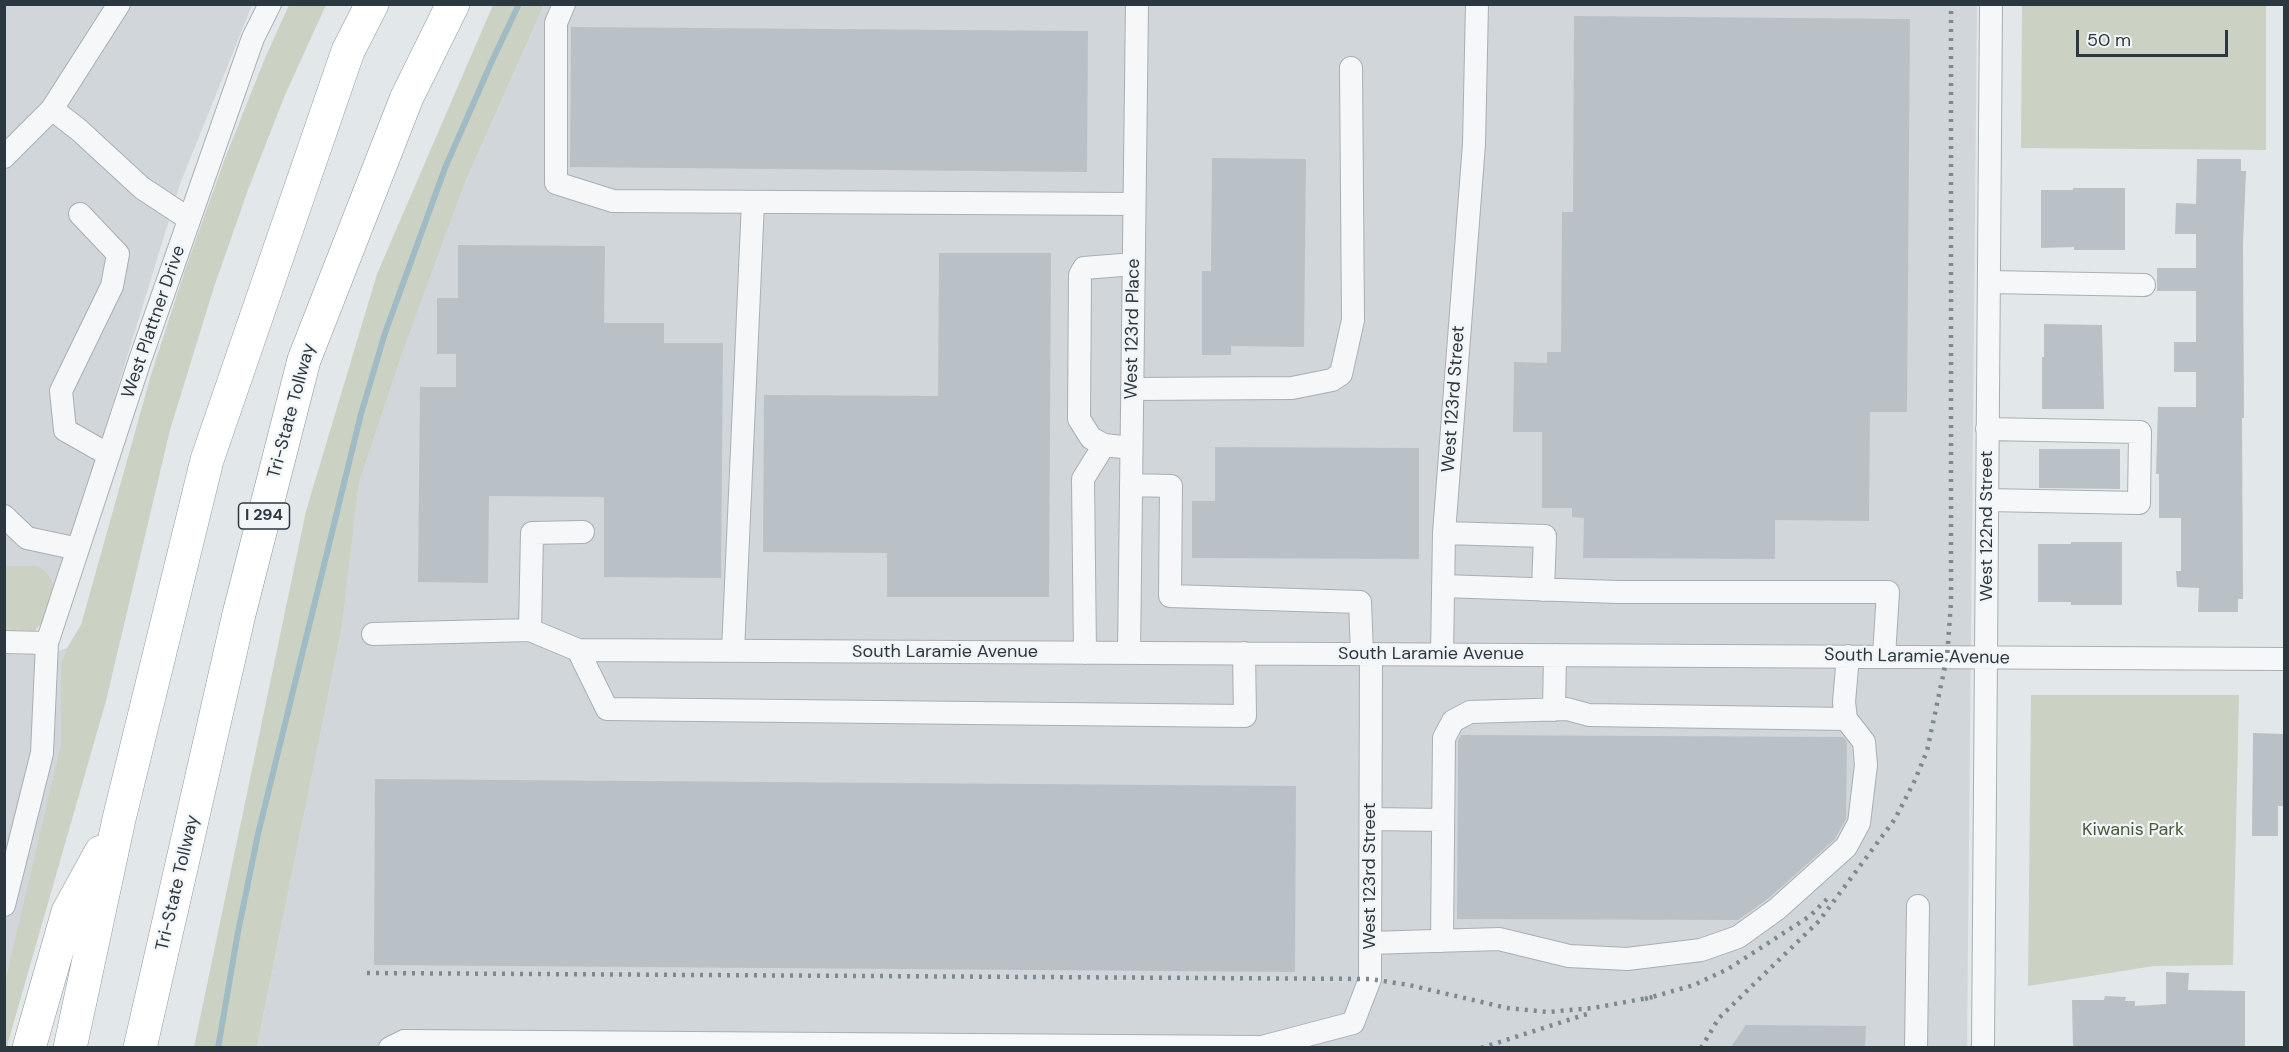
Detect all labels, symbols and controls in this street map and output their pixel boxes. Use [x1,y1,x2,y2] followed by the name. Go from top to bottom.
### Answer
[2079,18,2230,56] scale bar
[2087,28,2131,52] text: 50 m
[118,243,190,401] street label: West Plattner Drive
[1121,258,1145,400] street label: West 123rd Place
[1438,325,1470,473] street label: West 123rd Street
[264,341,320,481] street label: Tri-State Tollway
[1976,451,1998,601] street label: West 122nd Street
[238,503,290,529] road number: I 294
[852,641,1038,663] street label: South Laramie Avenue
[1338,643,1524,665] street label: South Laramie Avenue
[1824,645,2010,669] street label: South Laramie Avenue
[1359,802,1381,950] street label: West 123rd Street
[152,813,204,953] street label: Tri-State Tollway
[2082,819,2184,841] park label: Kiwanis Park

